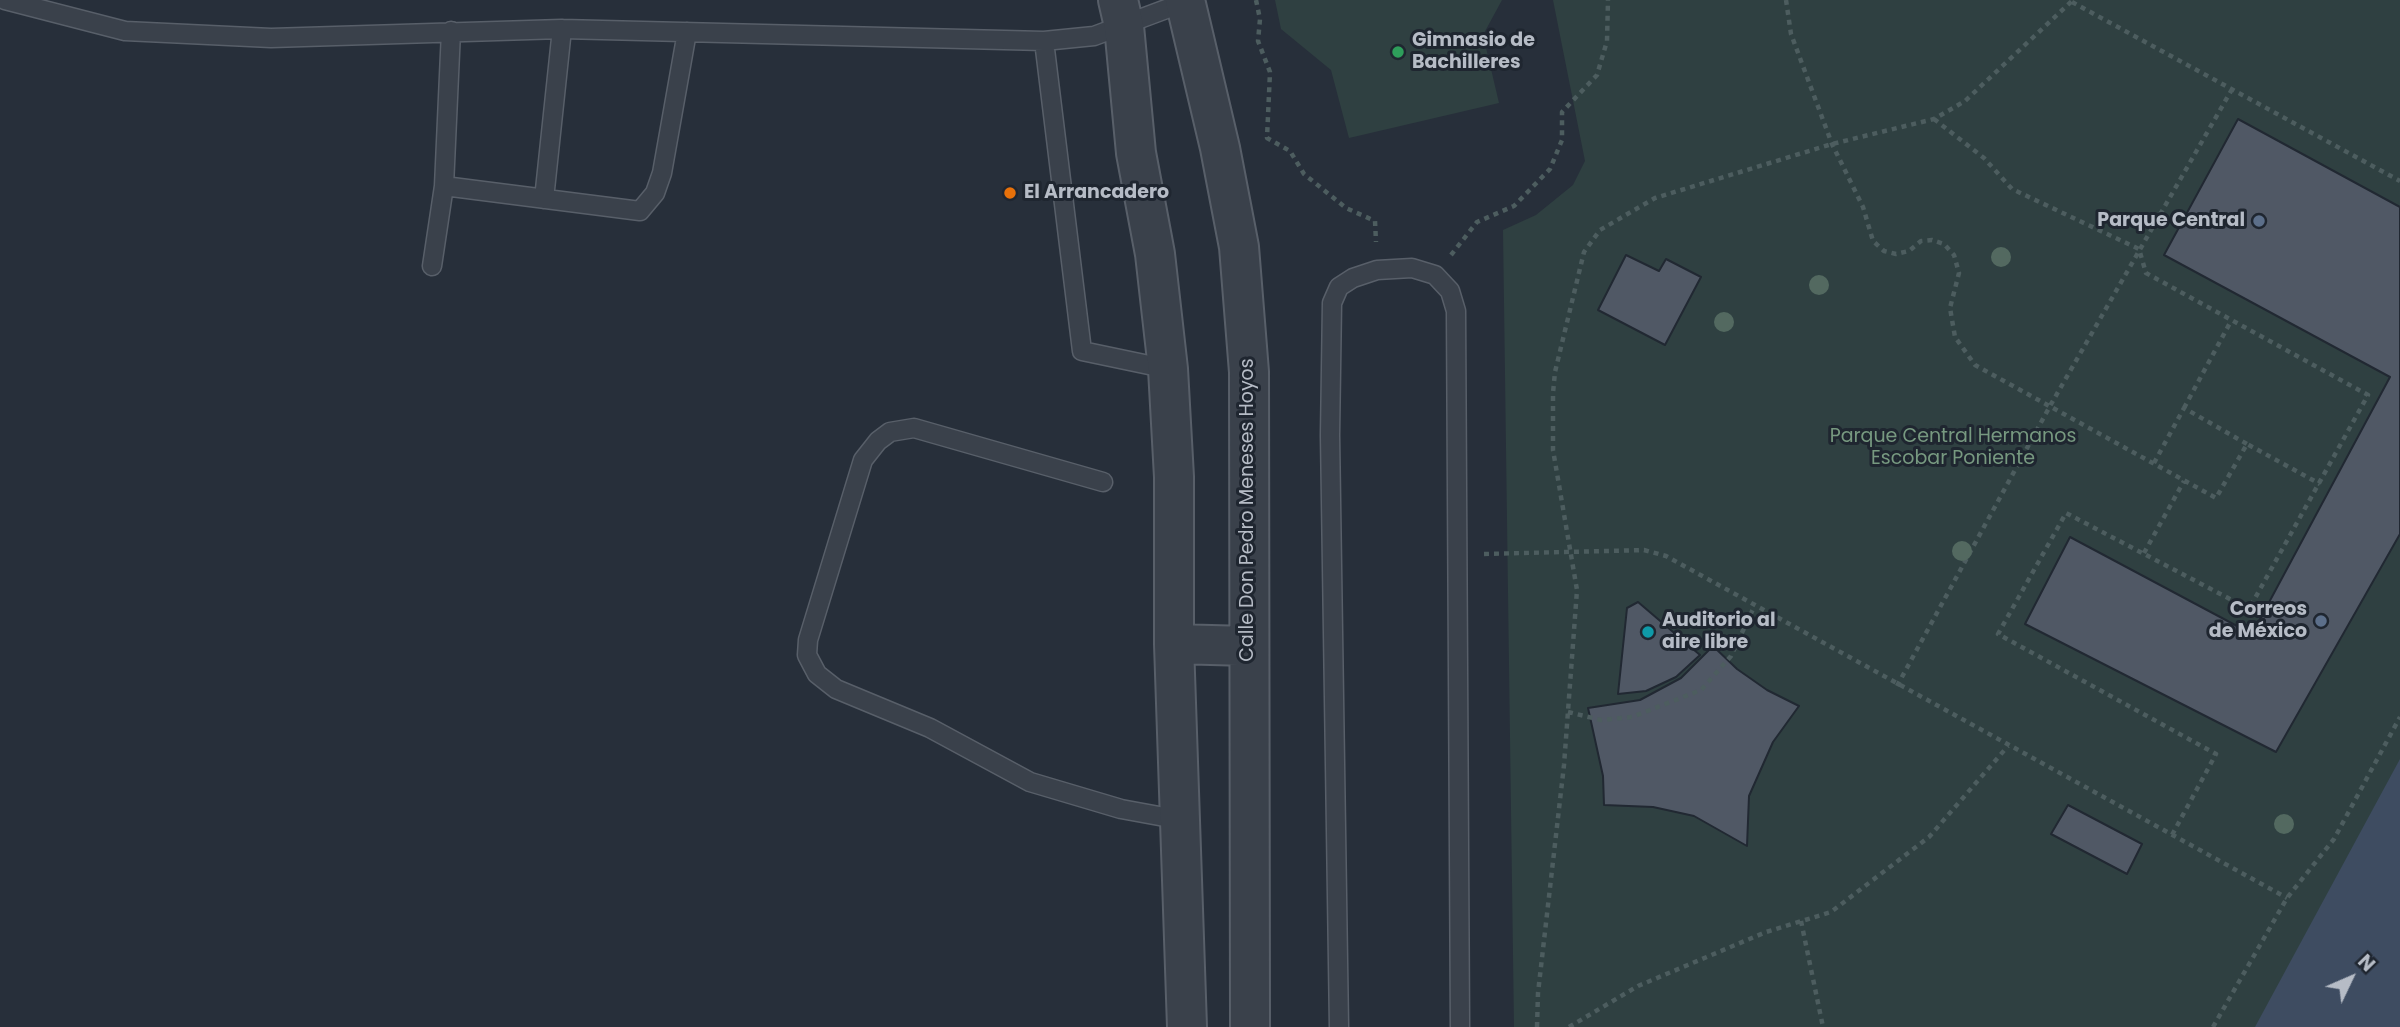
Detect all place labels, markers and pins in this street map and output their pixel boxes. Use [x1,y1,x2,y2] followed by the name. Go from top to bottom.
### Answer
[1412,30,1535,74] place label: Gimnasio de Bachilleres
[1390,44,1406,60] marker: Gimnasio de Bachilleres
[1024,182,1169,204] place label: El Arrancadero
[1002,185,1018,201] marker: El Arrancadero
[2097,210,2245,232] place label: Parque Central
[2251,213,2267,229] marker: Parque Central
[2209,599,2307,643] place label: Correos de México
[1662,610,1776,654] place label: Auditorio al aire libre
[2313,613,2329,629] marker: Correos de México
[1640,624,1656,640] marker: Auditorio al aire libre

